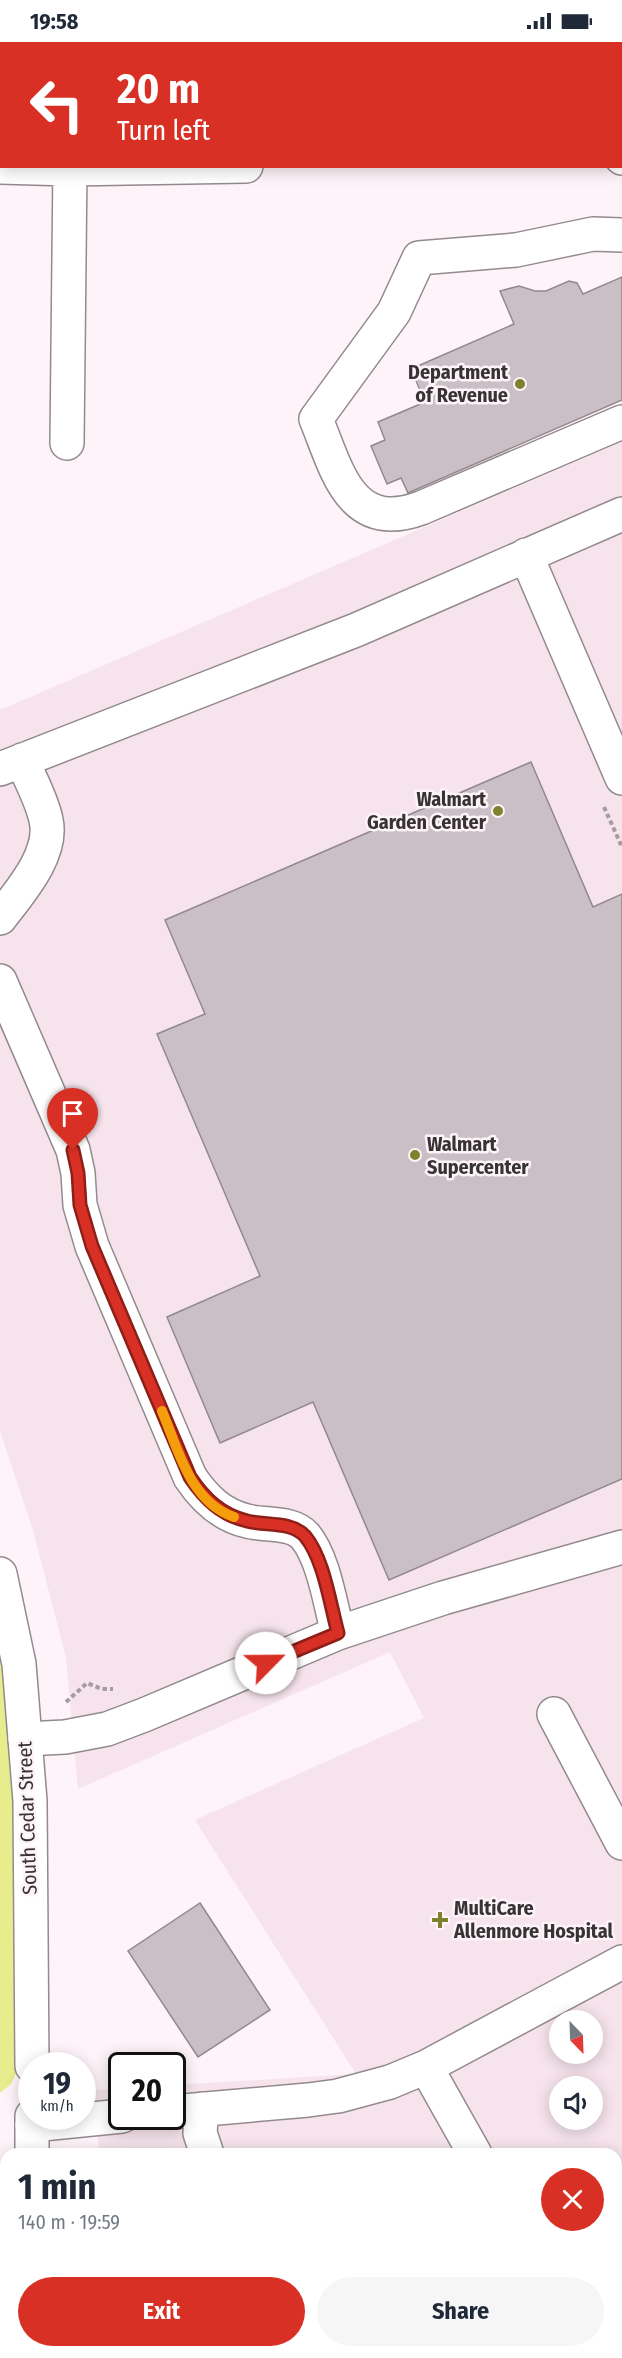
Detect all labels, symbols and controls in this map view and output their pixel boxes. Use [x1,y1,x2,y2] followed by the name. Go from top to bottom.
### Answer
[30,8,78,35] text: 19:58
[117,64,200,114] text: 20 m
[18,66,96,144] icon: left
[117,115,210,147] text: Turn left
[408,360,509,407] place label: Department of Revenue
[513,377,527,391] marker: Department of Revenue
[367,787,487,834] place label: Walmart Garden Center
[491,804,505,818] marker: Walmart Garden Center
[47,1088,98,1150] pin
[56,1097,89,1130] icon: arrive
[427,1132,529,1179] place label: Walmart Supercenter
[408,1148,422,1162] marker: Walmart Supercenter
[234,1631,298,1695] position arrow
[12,1740,42,1895] street label: South Cedar Street
[453,1896,613,1943] place label: MultiCare Allenmore Hospital
[431,1911,449,1929] marker: MultiCare Allenmore Hospital
[549,2010,603,2064] north arrow
[549,2010,603,2130] map controls
[108,2052,186,2130] speed limit sign: 20
[43,2066,71,2102] text: 19
[549,2076,603,2130] button: sound
[40,2097,74,2115] text: km/h
[18,2165,96,2209] text: 1 min
[541,2168,604,2231] button: close
[18,2210,120,2234] text: 140 m · 19:59
[18,2277,305,2346] button: Exit
[317,2277,604,2346] button: Share

